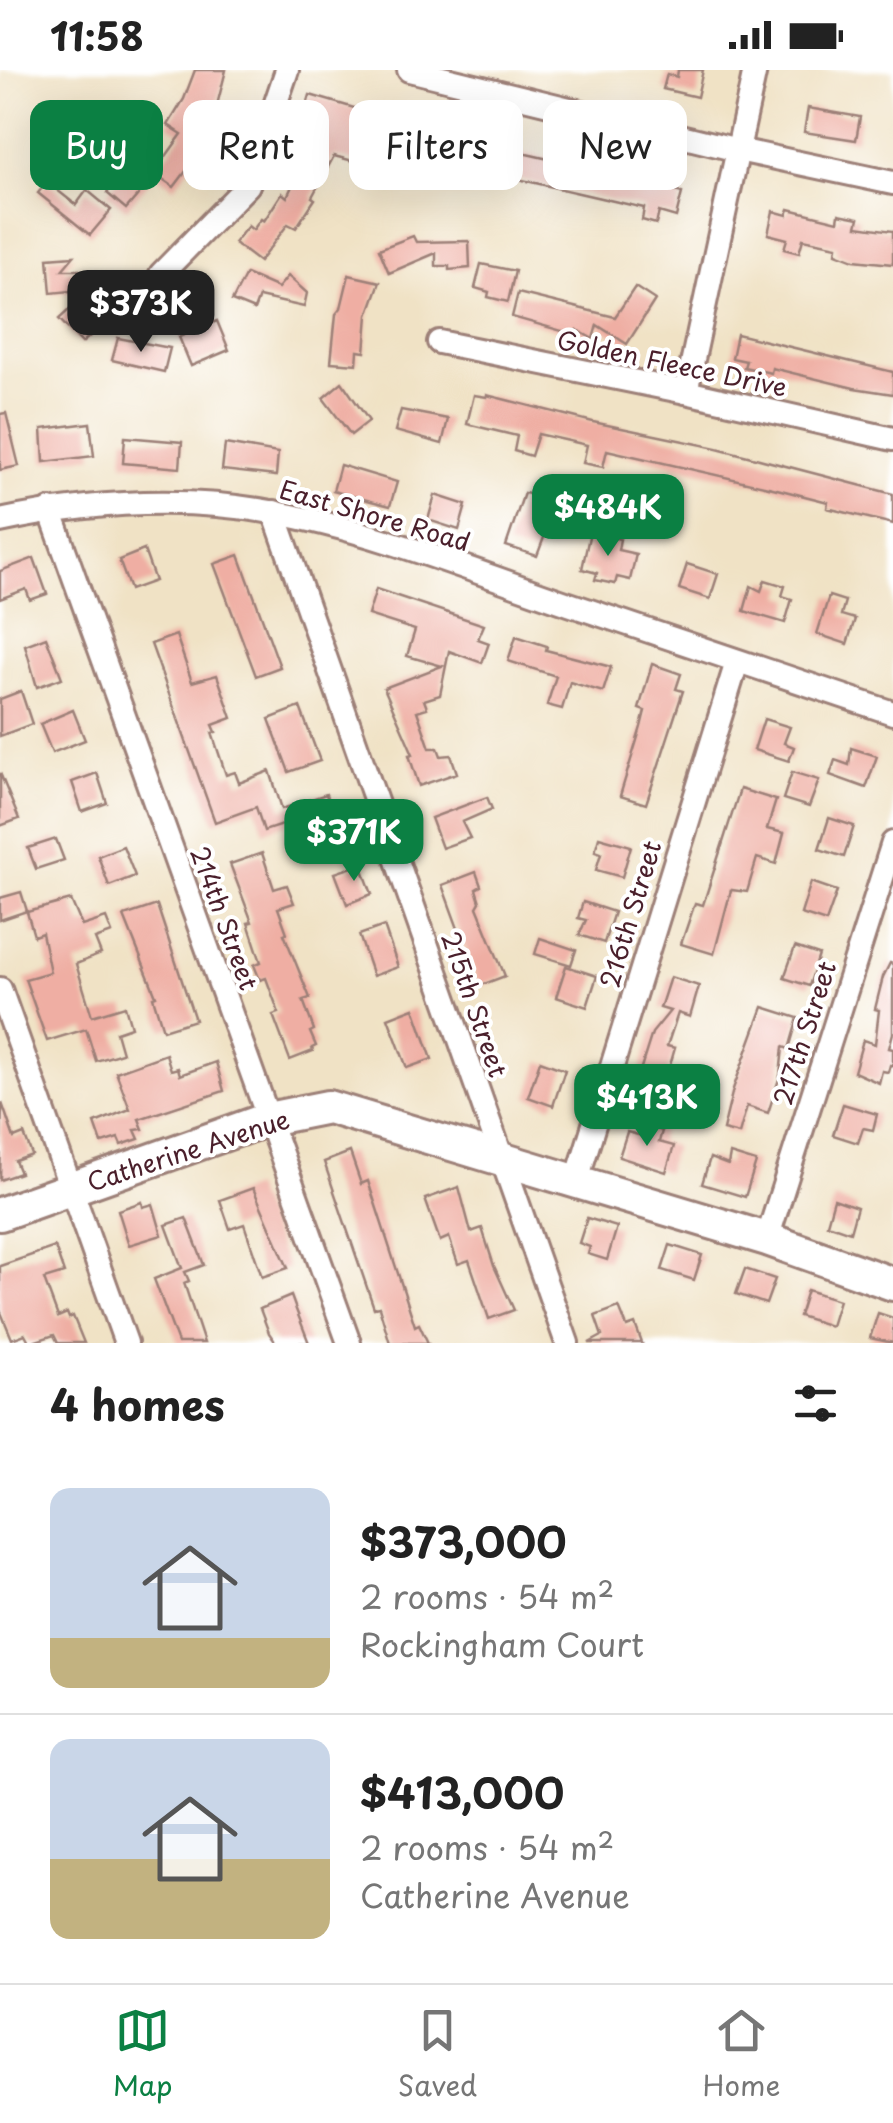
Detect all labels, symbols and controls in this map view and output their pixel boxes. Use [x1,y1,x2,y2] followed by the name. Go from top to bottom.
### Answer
[50,7,144,64] text: 11:58
[30,100,163,190] chip: Buy
[183,100,329,190] chip: Rent
[349,100,523,190] chip: Filters
[543,100,687,190] chip: New
[71,270,211,355] pin: $373K
[89,278,193,326] text: $373K
[554,320,790,406] street label: Golden Fleece Drive
[275,470,475,560] street label: East Shore Road
[538,474,678,559] pin: $484K
[554,482,662,530] text: $484K
[284,799,424,884] pin: $371K
[306,807,402,855] text: $371K
[590,836,670,992] street label: 216th Street
[181,841,269,995] street label: 214th Street
[432,926,518,1082] street label: 215th Street
[763,956,845,1110] street label: 217th Street
[577,1064,717,1149] pin: $413K
[596,1072,698,1120] text: $413K
[82,1099,294,1201] street label: Catherine Avenue
[50,1372,225,1435] text: 4 homes
[788,1376,843,1431] icon: filters
[360,1509,567,1572] text: $373,000
[130,1528,250,1648] icon: home
[360,1572,614,1620] text: 2 rooms · 54 m²
[360,1620,644,1668] text: Rockingham Court
[360,1760,564,1823] text: $413,000
[130,1779,250,1899] icon: home
[360,1823,614,1871] text: 2 rooms · 54 m²
[360,1871,630,1919] text: Catherine Avenue
[113,2003,172,2106] tab: Map
[398,2003,477,2106] tab: Saved
[702,2003,780,2106] tab: Home

